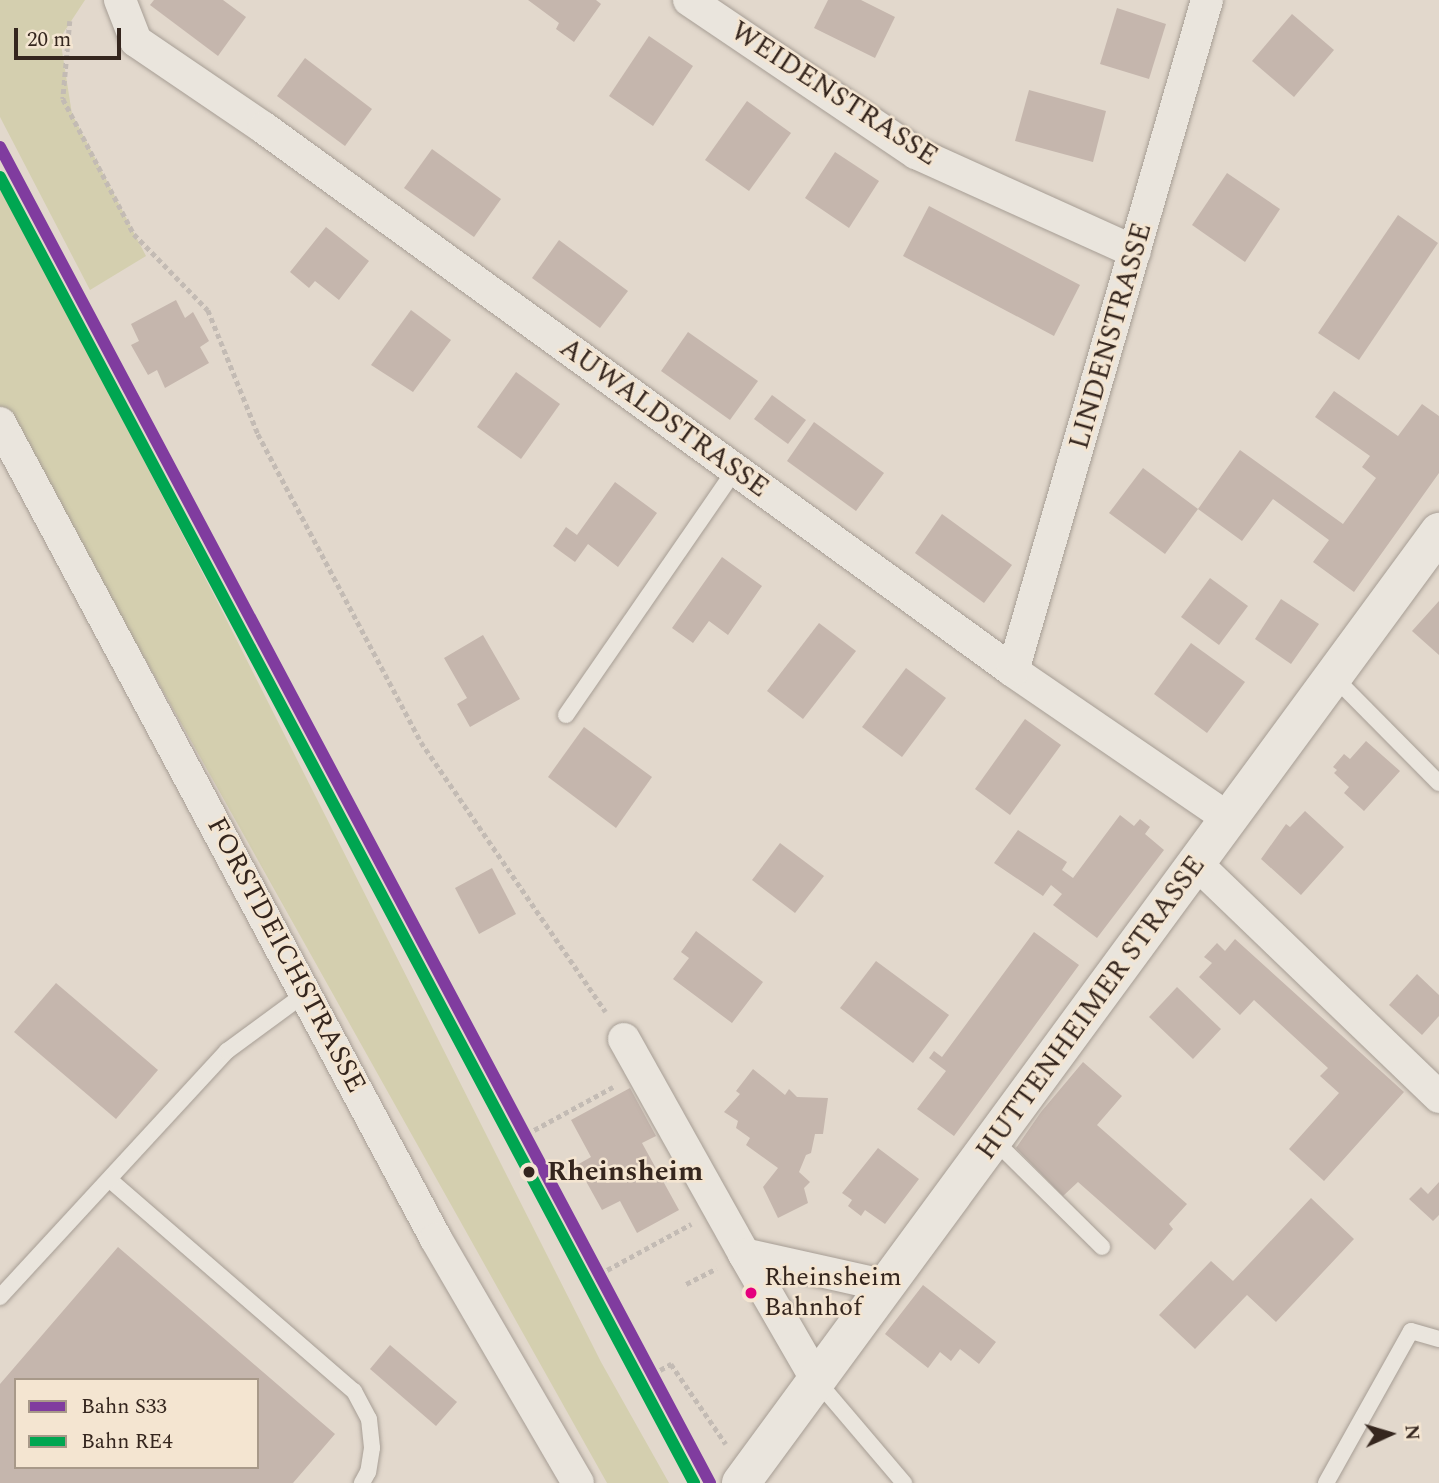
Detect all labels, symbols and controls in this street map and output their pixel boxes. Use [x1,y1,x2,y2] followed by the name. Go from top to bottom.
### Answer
[18,14,124,58] scale bar
[724,14,944,174] street label: WEIDENSTRASSE
[27,24,71,56] text: 20 m
[1063,219,1159,453] street label: LINDENSTRASSE
[553,331,775,505] street label: AUWALDSTRASSE
[199,812,373,1098] street label: FORSTDEICHSTRASSE
[969,850,1213,1166] street label: HUTTENHEIMER STRASSE
[547,1155,703,1189] place label: Rheinsheim
[517,1160,541,1184] marker: Rheinsheim
[764,1262,902,1324] place label: Rheinsheim Bahnhof
[744,1286,758,1300] marker: Rheinsheim Bahnhof
[14,1378,259,1469] legend
[81,1391,167,1423] text: Bahn S33
[1355,1399,1425,1469] north arrow
[1396,1424,1426,1441] text: N
[81,1426,173,1458] text: Bahn RE4

